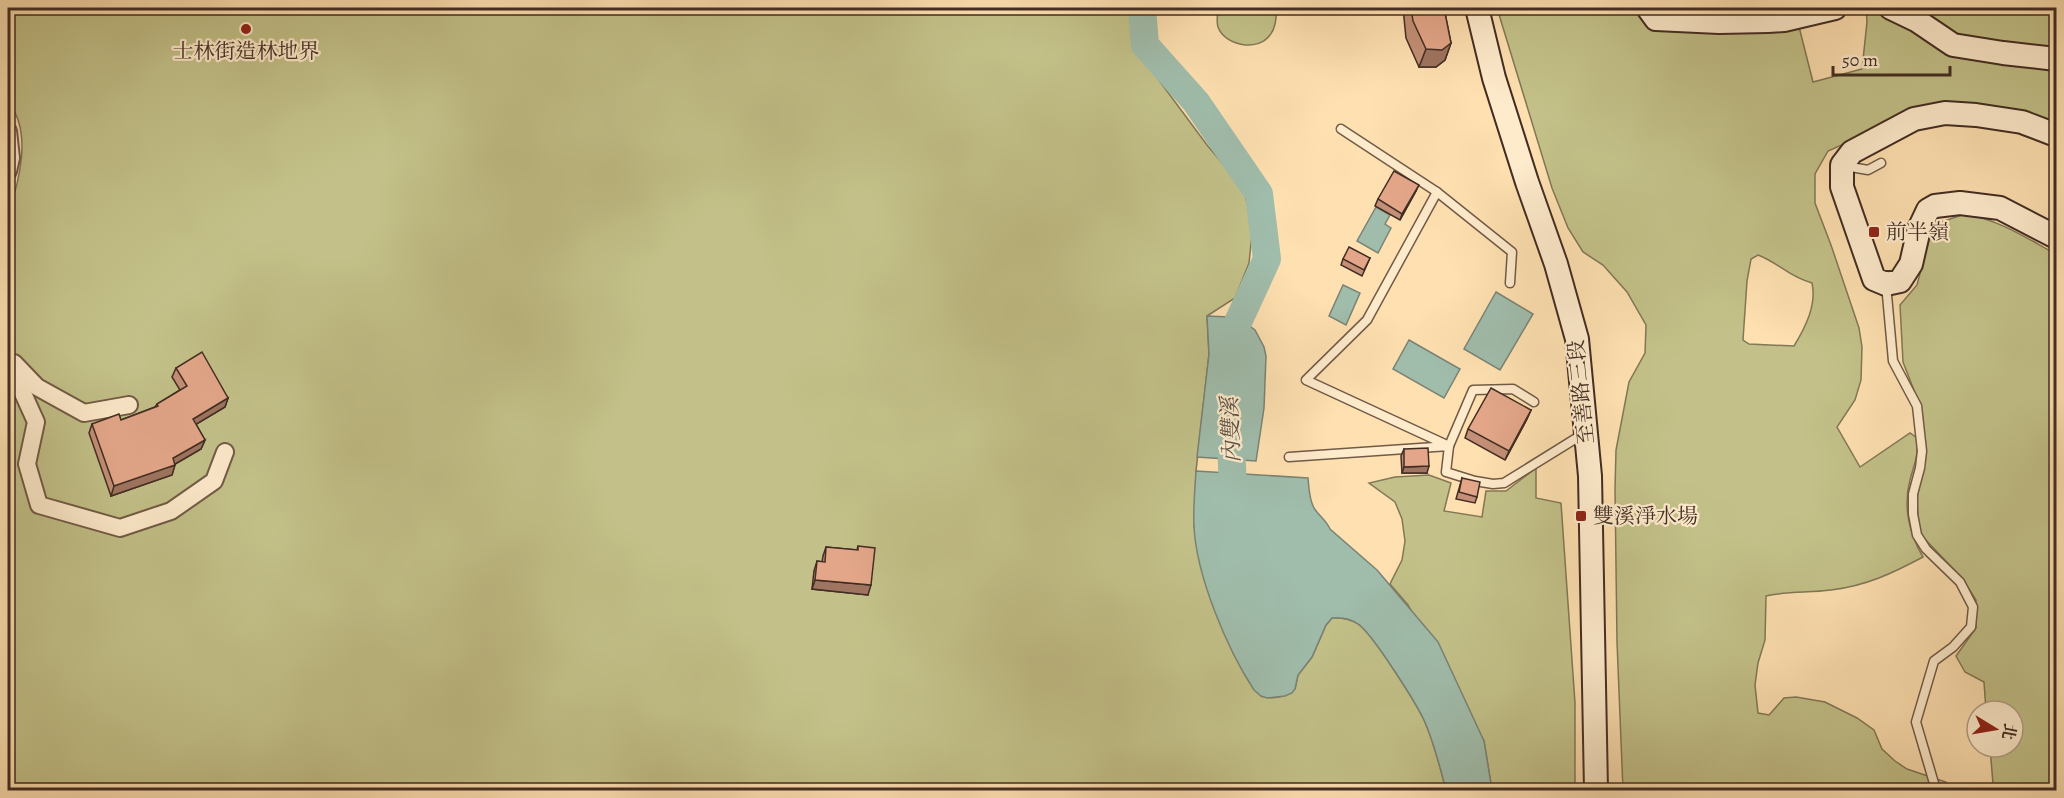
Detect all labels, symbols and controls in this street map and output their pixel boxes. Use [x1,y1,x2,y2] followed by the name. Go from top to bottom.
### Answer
[239,22,253,36] marker: 士林街造林地界
[173,37,320,65] place label: 士林街造林地界
[1833,39,1950,77] scale bar
[1842,48,1878,72] text: 50 m
[1886,218,1949,246] place label: 前半嶺
[1867,225,1881,239] marker: 前半嶺
[1562,338,1600,446] street label: 至善路三段
[1215,394,1247,463] water label: 內雙溪
[1593,502,1698,530] place label: 雙溪淨水場
[1574,509,1588,523] marker: 雙溪淨水場
[1965,699,2025,759] north arrow
[1996,722,2021,742] text: 北

